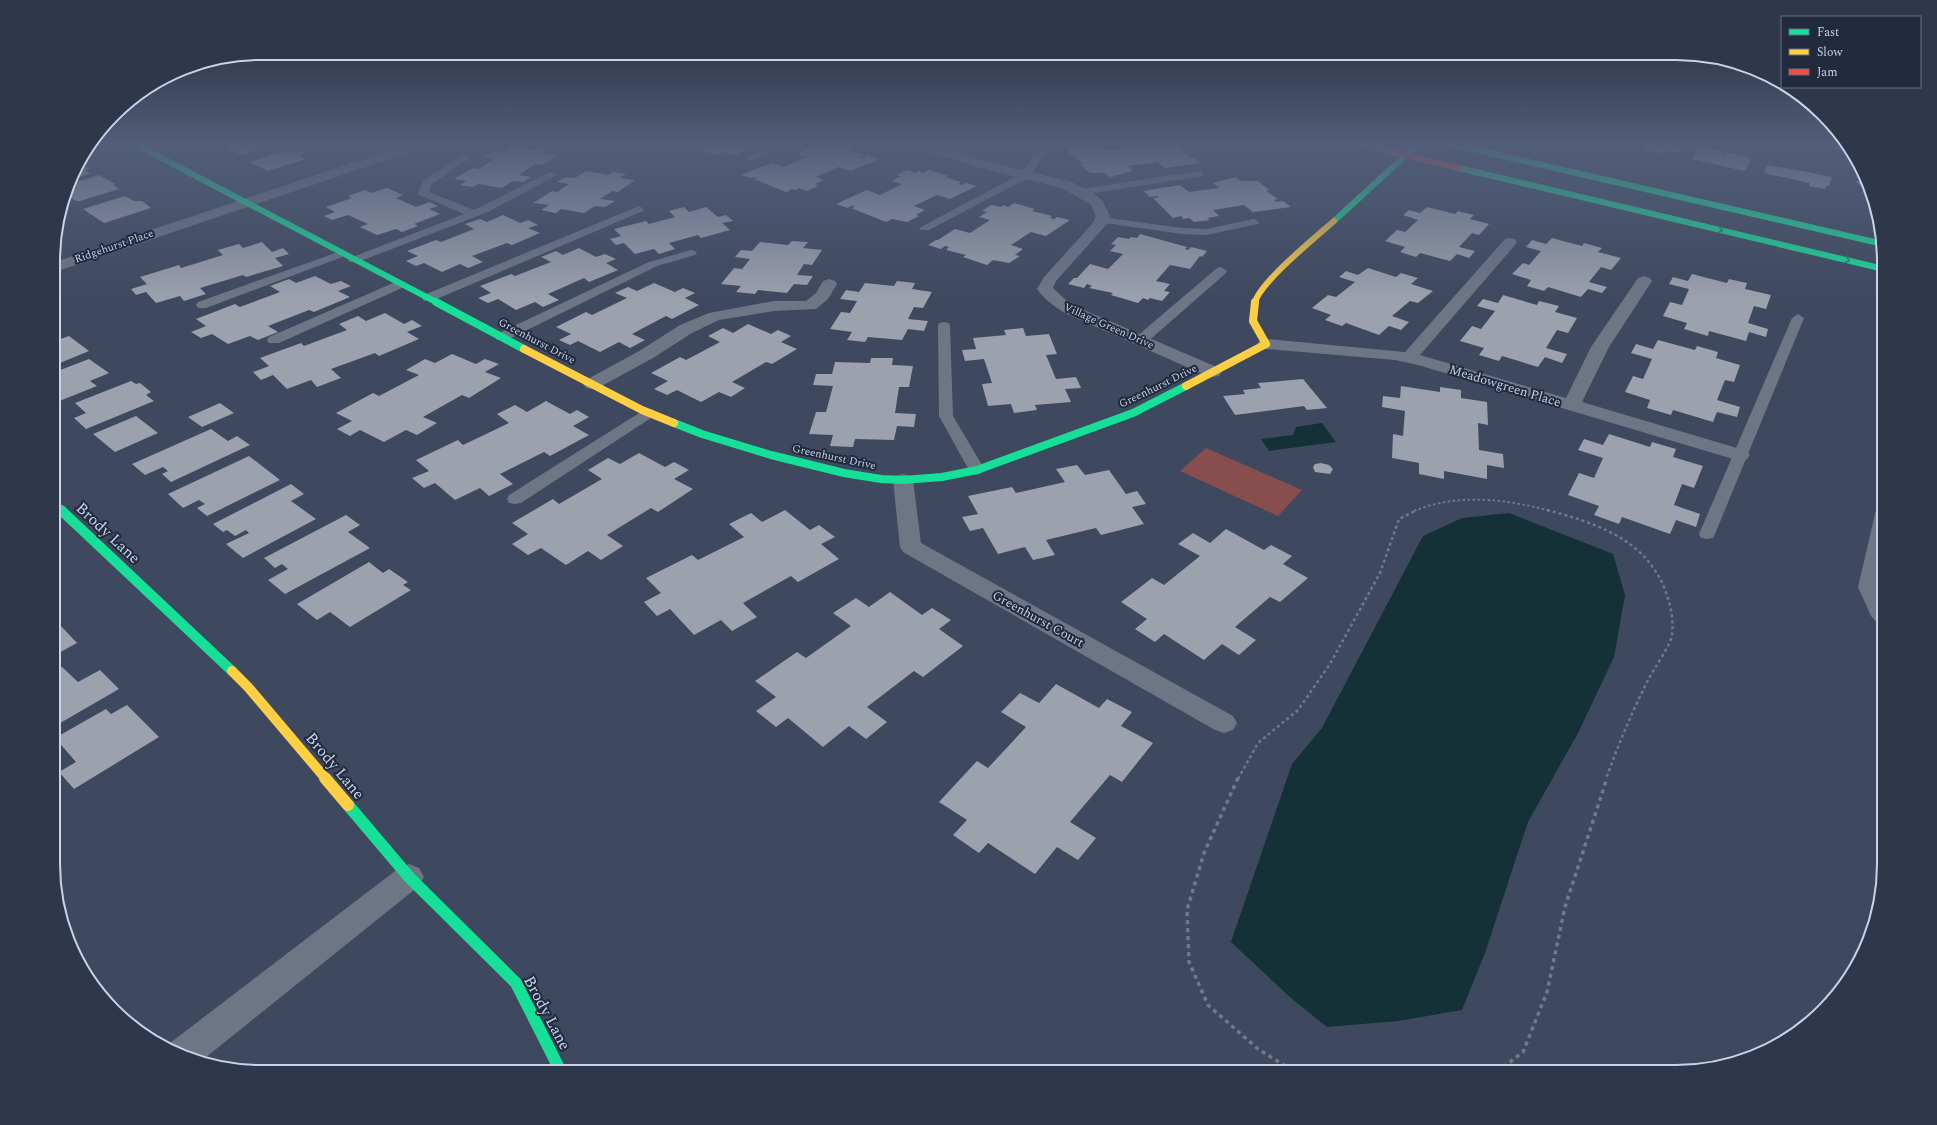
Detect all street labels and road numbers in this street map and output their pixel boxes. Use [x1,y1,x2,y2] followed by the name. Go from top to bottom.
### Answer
[72,225,156,267] street label: Ridgehurst Place
[1061,299,1157,353] street label: Village Green Drive
[495,314,579,368] street label: Greenhurst Drive
[1116,360,1200,412] street label: Greenhurst Drive
[1447,360,1563,412] street label: Meadowgreen Place
[791,440,877,474] street label: Greenhurst Drive
[70,497,146,569] street label: Brody Lane
[988,585,1088,653] street label: Greenhurst Court
[300,727,370,805] street label: Brody Lane
[517,972,577,1054] street label: Brody Lane

